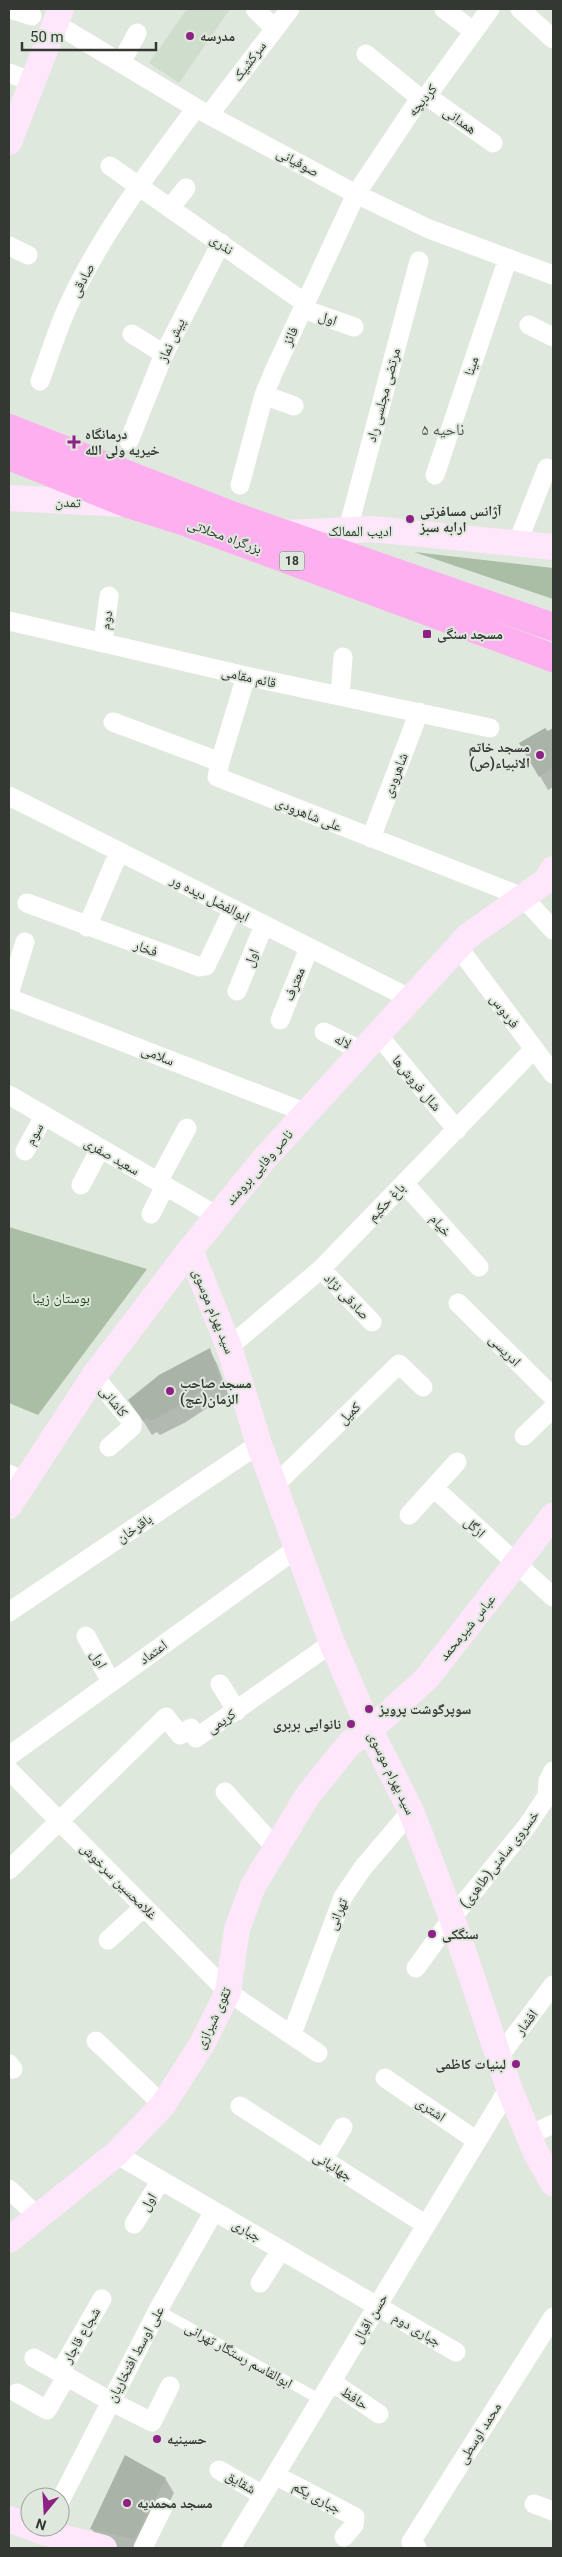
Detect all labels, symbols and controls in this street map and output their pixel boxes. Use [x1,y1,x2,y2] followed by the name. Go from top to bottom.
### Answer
[22,20,156,52] scale bar
[30,28,64,46] text: 50 m
[200,28,235,44] place label: مدرسه
[184,30,196,42] marker: مدرسه
[229,38,270,85] street label: سرکشیک
[404,81,441,120] street label: کردبچه
[440,103,479,138] street label: همدانی
[274,144,322,181] street label: صوفیانی
[207,230,237,258] street label: نذری
[67,260,98,300] street label: صادقی
[316,307,339,329] street label: اول
[154,316,189,366] street label: پیش نماز
[278,324,302,349] street label: فائز
[363,346,404,444] street label: مرتضی مجلسی راد
[460,354,482,378] street label: مینا
[422,420,464,439] district label: ناحیه ۵
[85,426,160,459] place label: درمانگاه خیریه ولی الله
[67,435,81,449] marker: درمانگاه خیریه ولی الله
[55,494,81,511] street label: تمدن
[419,503,502,536] place label: آژانس مسافرتی ارابه سبز
[404,513,416,525] marker: آژانس مسافرتی ارابه سبز
[185,515,264,558] street label: بزرگراه محلاتی
[328,523,392,539] street label: ادیب الممالک
[280,552,304,570] road number: 18
[97,609,117,631] street label: دوم
[437,626,503,643] place label: مسجد سنگی
[421,628,433,640] marker: مسجد سنگی
[220,663,278,693] street label: قائم مقامی
[468,739,530,772] place label: مسجد خاتم الانبیاء(ص)
[534,749,546,761] marker: مسجد خاتم الانبیاء(ص)
[379,750,412,800] street label: شاهرودی
[273,793,345,835] street label: علی شاهرودی
[167,871,252,926] street label: ابوالفضل دیده ور
[131,936,160,961] street label: فخار
[240,947,263,970] street label: اول
[280,965,309,1003] street label: معترف
[486,991,523,1032] street label: فردوس
[332,1030,354,1052] street label: لاله
[139,1041,177,1069] street label: سلامی
[388,1052,445,1115] street label: شال فروش‌ها
[22,1120,48,1149] street label: سوم
[222,1126,297,1209] street label: ناصر وفایی برومند
[81,1134,142,1179] street label: سعید صفری
[364,1179,410,1226] street label: باغ حکیم
[425,1211,455,1241] street label: خیام
[188,1266,238,1357] street label: سید بهرام موسوی
[320,1270,373,1323] street label: صادقی نژاد
[32,1290,90,1307] park label: بوستان زیبا
[485,1331,524,1370] street label: ادریسی
[180,1375,252,1408] place label: مسجد صاحب الزمان(عج)
[96,1382,132,1421] street label: کاشانی
[164,1385,176,1397] marker: مسجد صاحب الزمان(عج)
[334,1398,364,1428] street label: کمیل
[113,1510,156,1547] street label: باقرخان
[461,1513,489,1541] street label: ازگل
[435,1591,499,1664] street label: عباس شیرمحمد
[136,1637,170,1667] street label: اعتماد
[87,1647,110,1671] street label: اول
[378,1701,472,1718] place label: سوپرگوشت پرویز
[363,1703,375,1715] marker: سوپرگوشت پرویز
[203,1705,239,1737] street label: کریمی
[273,1716,341,1733] place label: نانوایی بربری
[345,1718,357,1730] marker: نانوایی بربری
[363,1729,419,1818] street label: سید بهرام موسوی
[456,1807,543,1912] street label: خسروی سامنی(طاهری)
[77,1839,161,1923] street label: غلامحسین سرخوش
[323,1896,352,1932] street label: تهرانی
[442,1926,479,1943] place label: سنگکی
[426,1928,438,1940] marker: سنگکی
[192,1984,235,2052] street label: تقوی شیرازی
[511,2006,541,2039] street label: افشار
[436,2056,506,2073] place label: لبنیات کاظمی
[510,2058,522,2070] marker: لبنیات کاظمی
[413,2093,449,2125] street label: اشتری
[310,2148,355,2185] street label: جهانبانی
[136,2190,160,2214] street label: اول
[229,2215,264,2245] street label: جباری
[349,2290,392,2346] street label: حسن اقبال
[103,2303,168,2405] street label: علی اوسط افتخاریان
[58,2304,105,2367] street label: شجاع قاجار
[389,2309,444,2351] street label: جباری دوم
[182,2319,295,2393] street label: ابوالقاسم رستگار تهرانی
[338,2383,372,2413] street label: حافظ
[454,2399,505,2467] street label: محمد اوسطی
[167,2431,207,2447] place label: حسینیه
[151,2433,163,2445] marker: حسینیه
[222,2467,259,2499] street label: شقایق
[289,2478,344,2518] street label: جباری یکم
[20,2487,70,2537] north arrow
[137,2495,213,2511] place label: مسجد محمدیه
[121,2497,133,2509] marker: مسجد محمدیه
[34,2515,48,2534] text: N

